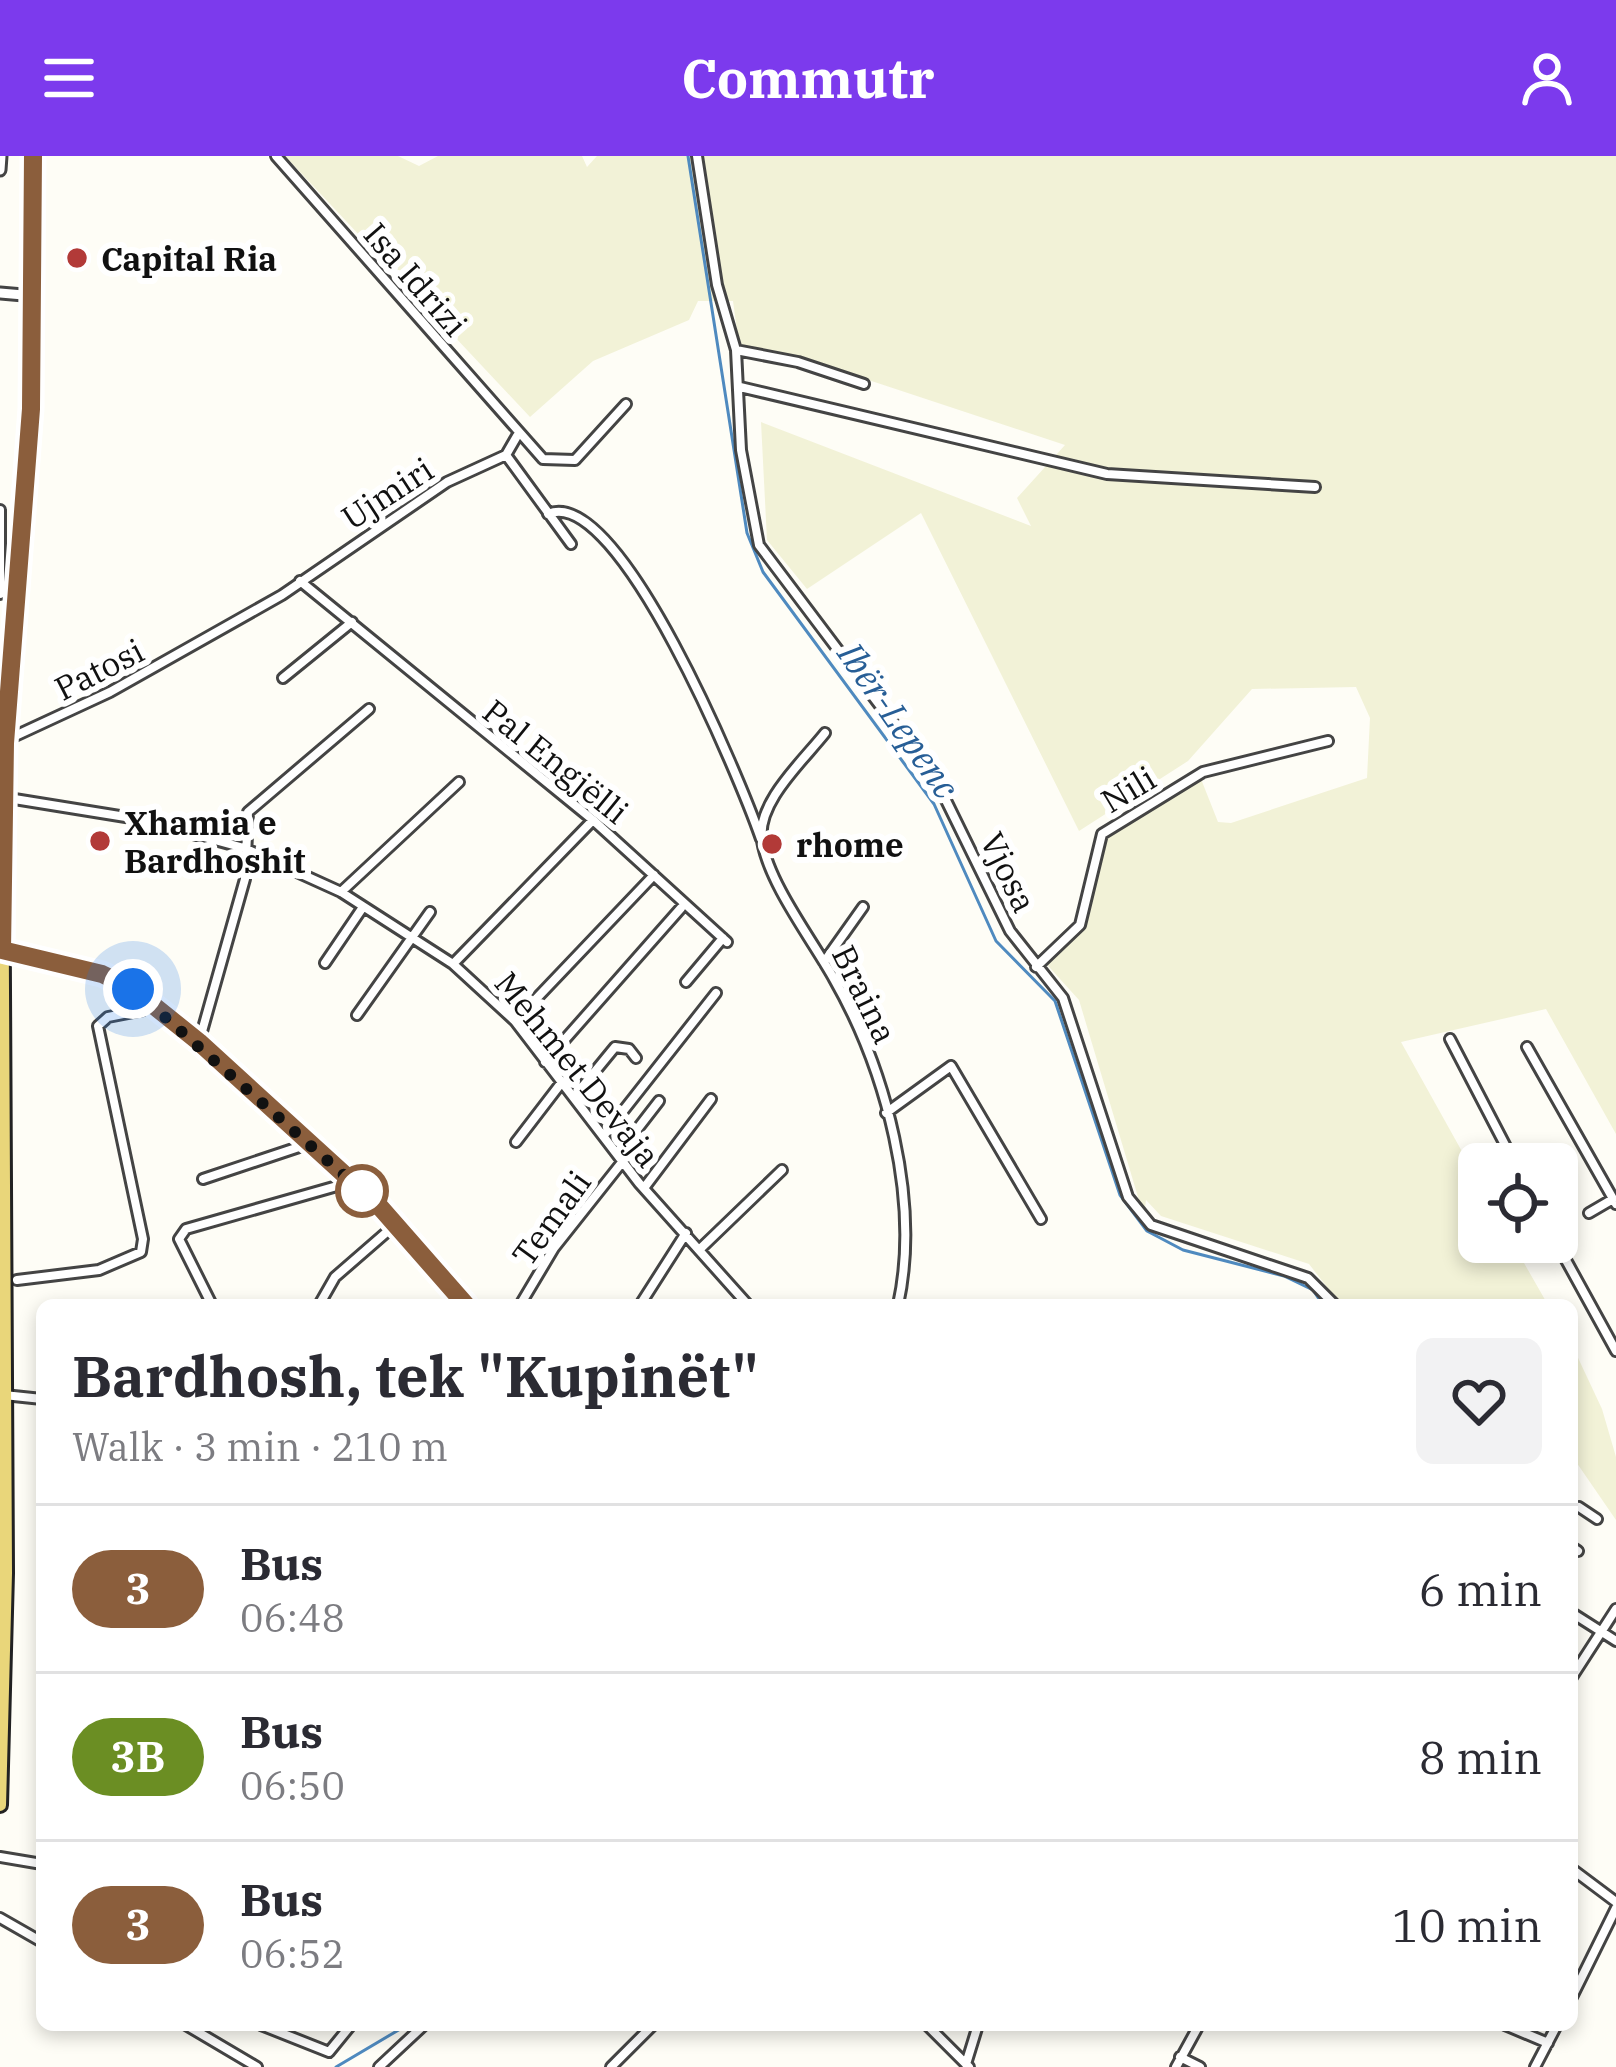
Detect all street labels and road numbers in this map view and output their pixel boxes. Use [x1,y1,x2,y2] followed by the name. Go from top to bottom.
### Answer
[355,213,477,345] street label: Isa Idrizi
[333,447,441,539] street label: Ujmiri
[47,628,151,710] street label: Patosi
[475,689,637,833] street label: Pal Engjëlli
[1093,756,1163,822] street label: Nili
[971,825,1047,919] street label: Vjosa
[823,938,907,1050] street label: Braina
[486,962,670,1176] street label: Mehmet Devaja
[502,1162,600,1274] street label: Temali

